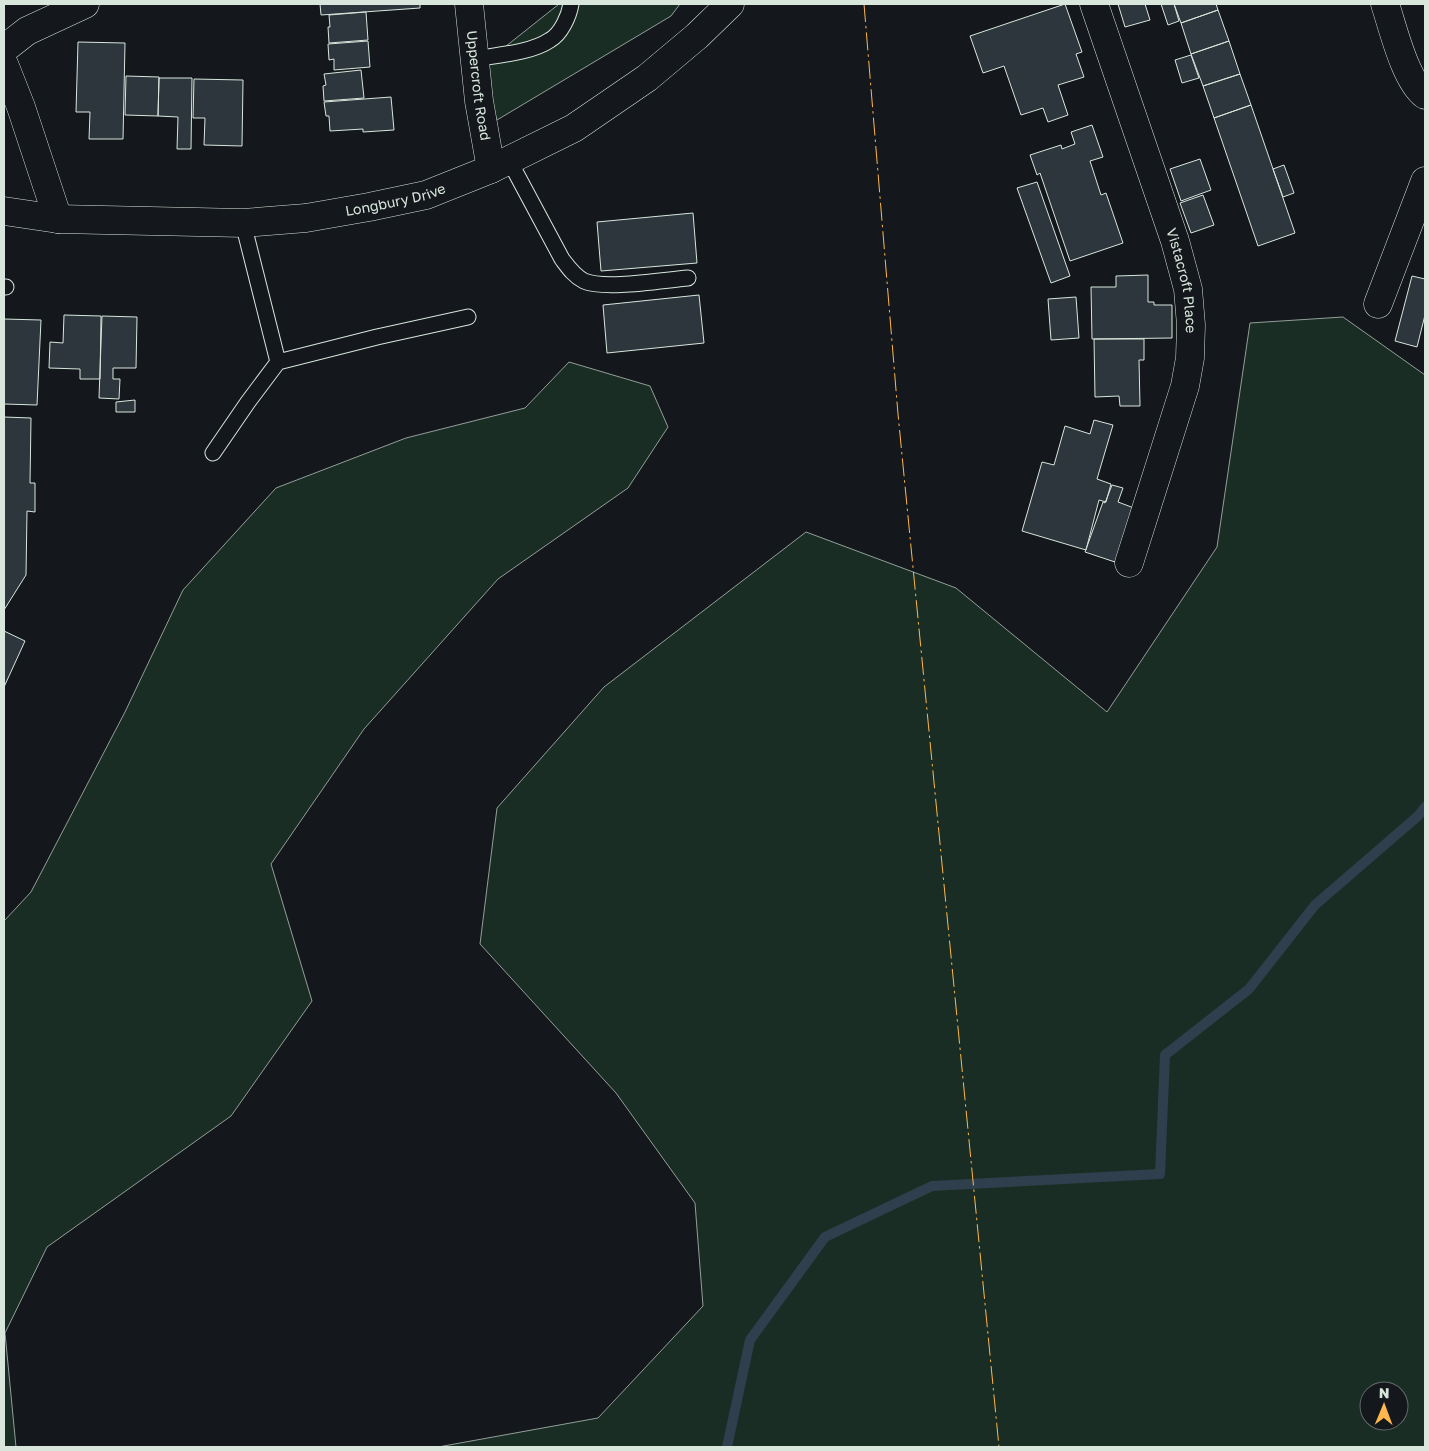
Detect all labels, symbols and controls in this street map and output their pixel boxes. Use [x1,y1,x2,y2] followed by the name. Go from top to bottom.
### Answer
[464,29,495,142] street label: Uppercroft Road
[344,179,448,219] street label: Longbury Drive
[1163,226,1200,333] street label: Vistacroft Place
[1359,1381,1409,1431] north arrow
[1379,1384,1390,1401] text: N

